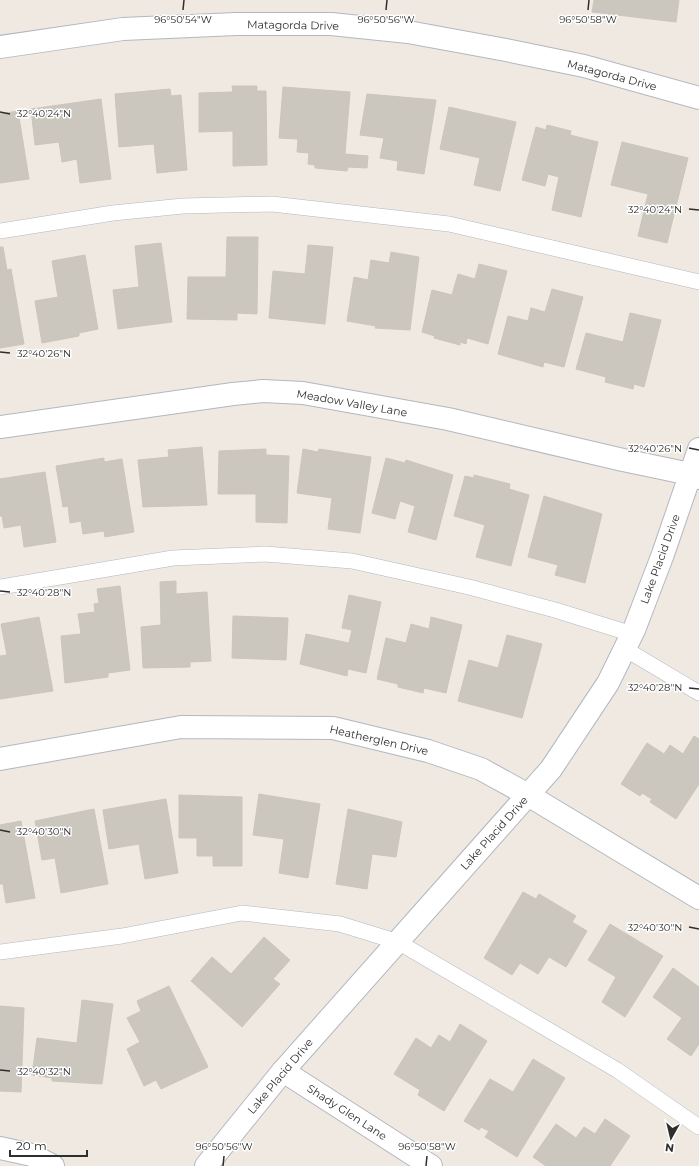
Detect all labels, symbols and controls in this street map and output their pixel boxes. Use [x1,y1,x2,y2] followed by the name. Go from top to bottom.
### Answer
[154,13,212,26] text: 96°50'54"W
[357,13,415,26] text: 96°50'56"W
[559,13,617,26] text: 96°50'58"W
[247,17,340,33] street label: Matagorda Drive
[566,56,659,94] street label: Matagorda Drive
[17,107,71,120] text: 32°40'24"N
[628,203,682,216] text: 32°40'24"N
[17,347,71,360] text: 32°40'26"N
[296,386,409,420] street label: Meadow Valley Lane
[628,442,682,455] text: 32°40'26"N
[637,512,683,606] street label: Lake Placid Drive
[17,586,71,599] text: 32°40'28"N
[628,681,682,694] text: 32°40'28"N
[328,722,430,758] street label: Heatherglen Drive
[457,793,531,873] street label: Lake Placid Drive
[17,825,71,838] text: 32°40'30"N
[628,921,682,934] text: 32°40'30"N
[244,1035,316,1117] street label: Lake Placid Drive
[17,1065,71,1078] text: 32°40'32"N
[304,1081,390,1143] street label: Shady Glen Lane
[651,1118,691,1158] north arrow
[10,1132,87,1158] scale bar
[16,1138,47,1153] text: 20 m
[195,1140,253,1153] text: 96°50'56"W
[398,1140,456,1153] text: 96°50'58"W
[664,1140,675,1155] text: N

